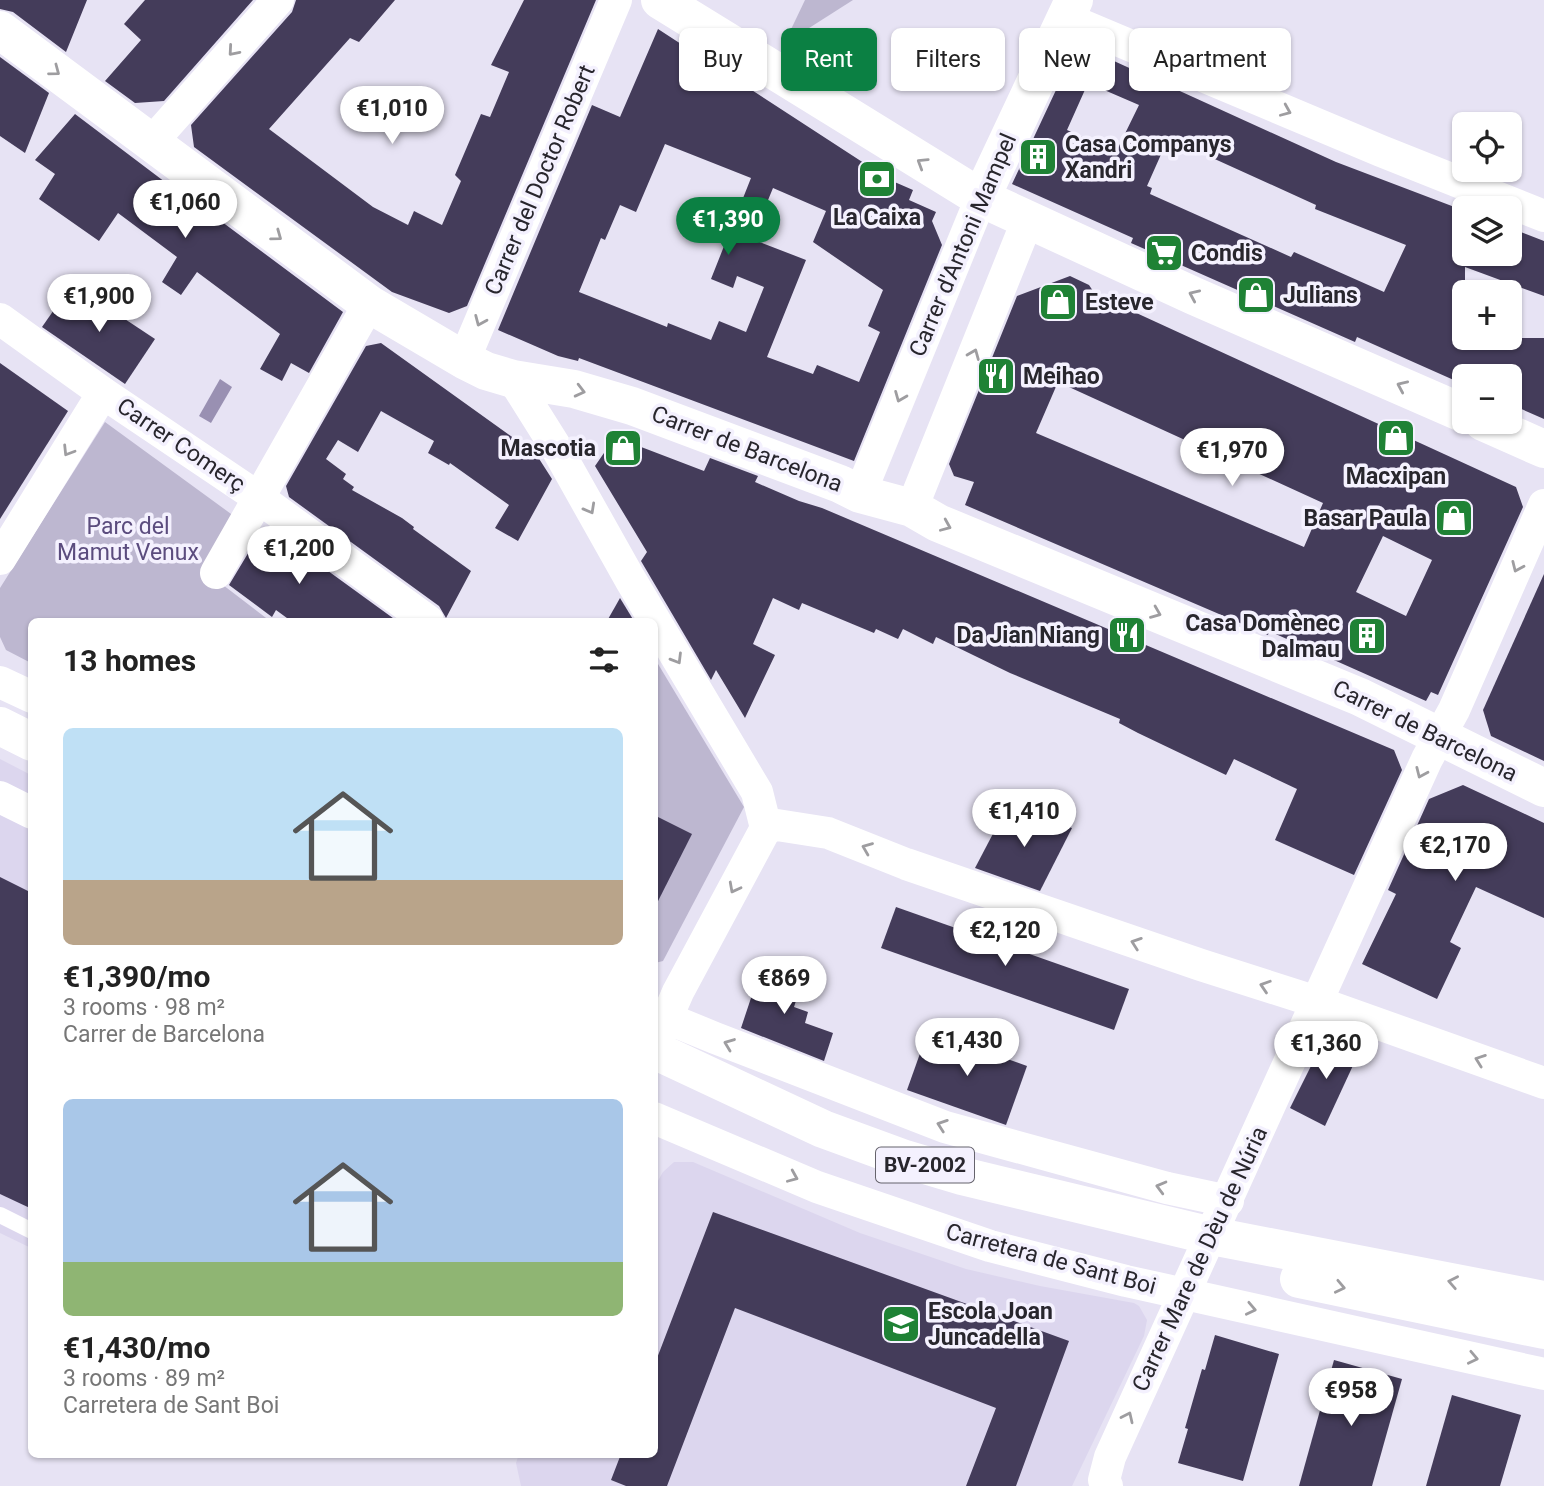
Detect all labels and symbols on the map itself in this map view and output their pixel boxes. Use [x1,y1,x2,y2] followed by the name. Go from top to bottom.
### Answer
[229,43,241,56] one-way arrow
[479,61,601,299] street label: Carrer del Doctor Robert
[47,63,60,75] one-way arrow
[335,86,449,146] pin: €1,010
[1279,103,1291,117] one-way arrow
[904,129,1022,361] street label: Carrer d'Antoni Mampel
[1065,131,1232,184] place label: Casa Companys Xandri
[1017,136,1059,178] building icon: Casa Companys Xandri
[856,158,898,200] bank icon: La Caixa
[916,159,929,172] one-way arrow
[128,180,242,240] pin: €1,060
[671,198,785,257] pin: €1,390
[833,204,921,231] place label: La Caixa
[269,227,282,240] one-way arrow
[1143,232,1185,274] supermarket icon: Condis
[1191,240,1263,267] place label: Condis
[42,274,156,334] pin: €1,900
[1235,274,1277,316] shop icon: Julians
[1037,281,1079,323] shop icon: Esteve
[1283,282,1358,309] place label: Julians
[1085,289,1154,316] place label: Esteve
[1189,289,1201,303] one-way arrow
[474,314,488,326] one-way arrow
[965,348,979,360] one-way arrow
[975,355,1017,397] restaurant icon: Meihao
[1023,363,1100,390] place label: Meihao
[1397,380,1409,394] one-way arrow
[574,383,586,397] one-way arrow
[894,390,908,402] one-way arrow
[112,392,250,498] street label: Carrer Comerç
[648,400,846,498] street label: Carrer de Barcelona
[1375,417,1417,459] shop icon: Macxipan
[602,427,644,469] shop icon: Mascotia
[1175,428,1289,488] pin: €1,970
[501,435,596,462] place label: Mascotia
[63,443,76,456] one-way arrow
[1346,463,1446,490] place label: Macxipan
[1433,497,1475,539] shop icon: Basar Paula
[582,501,595,514] one-way arrow
[1303,505,1427,532] place label: Basar Paula
[57,513,199,566] park label: Parc del Mamut Venux
[939,518,951,532] one-way arrow
[242,526,356,586] pin: €1,200
[1511,560,1525,572] one-way arrow
[1149,605,1162,619] one-way arrow
[1185,610,1340,663] place label: Casa Domènec Dalmau
[1106,614,1148,656] restaurant icon: Da Jian Niang
[1346,615,1388,657] building icon: Casa Domènec Dalmau
[957,622,1100,649] place label: Da Jian Niang
[669,652,682,665] one-way arrow
[1328,675,1522,787] street label: Carrer de Barcelona
[1415,766,1429,778] one-way arrow
[967,790,1081,849] pin: €1,410
[1398,824,1512,883] pin: €2,170
[862,843,874,857] one-way arrow
[729,881,742,893] one-way arrow
[948,908,1062,968] pin: €2,120
[1131,937,1143,951] one-way arrow
[743,956,825,1016] pin: €869
[1259,979,1271,994] one-way arrow
[910,1018,1024,1078] pin: €1,430
[1269,1021,1383,1081] pin: €1,360
[724,1038,736,1052] one-way arrow
[1474,1054,1486,1068] one-way arrow
[936,1119,948,1133] one-way arrow
[1127,1122,1273,1396] street label: Carrer Mare de Dèu de Núria
[876,1148,974,1182] road number: BV-2002
[785,1169,798,1183] one-way arrow
[1155,1181,1167,1195] one-way arrow
[943,1218,1159,1300] street label: Carretera de Sant Boi
[1447,1275,1459,1290] one-way arrow
[1334,1279,1346,1294] one-way arrow
[928,1298,1053,1351] place label: Escola Joan Juncadella
[1245,1300,1257,1315] one-way arrow
[880,1303,922,1345] school or university icon: Escola Joan Juncadella
[1467,1350,1479,1364] one-way arrow
[1310,1368,1392,1428] pin: €958
[1120,1412,1134,1424] one-way arrow

